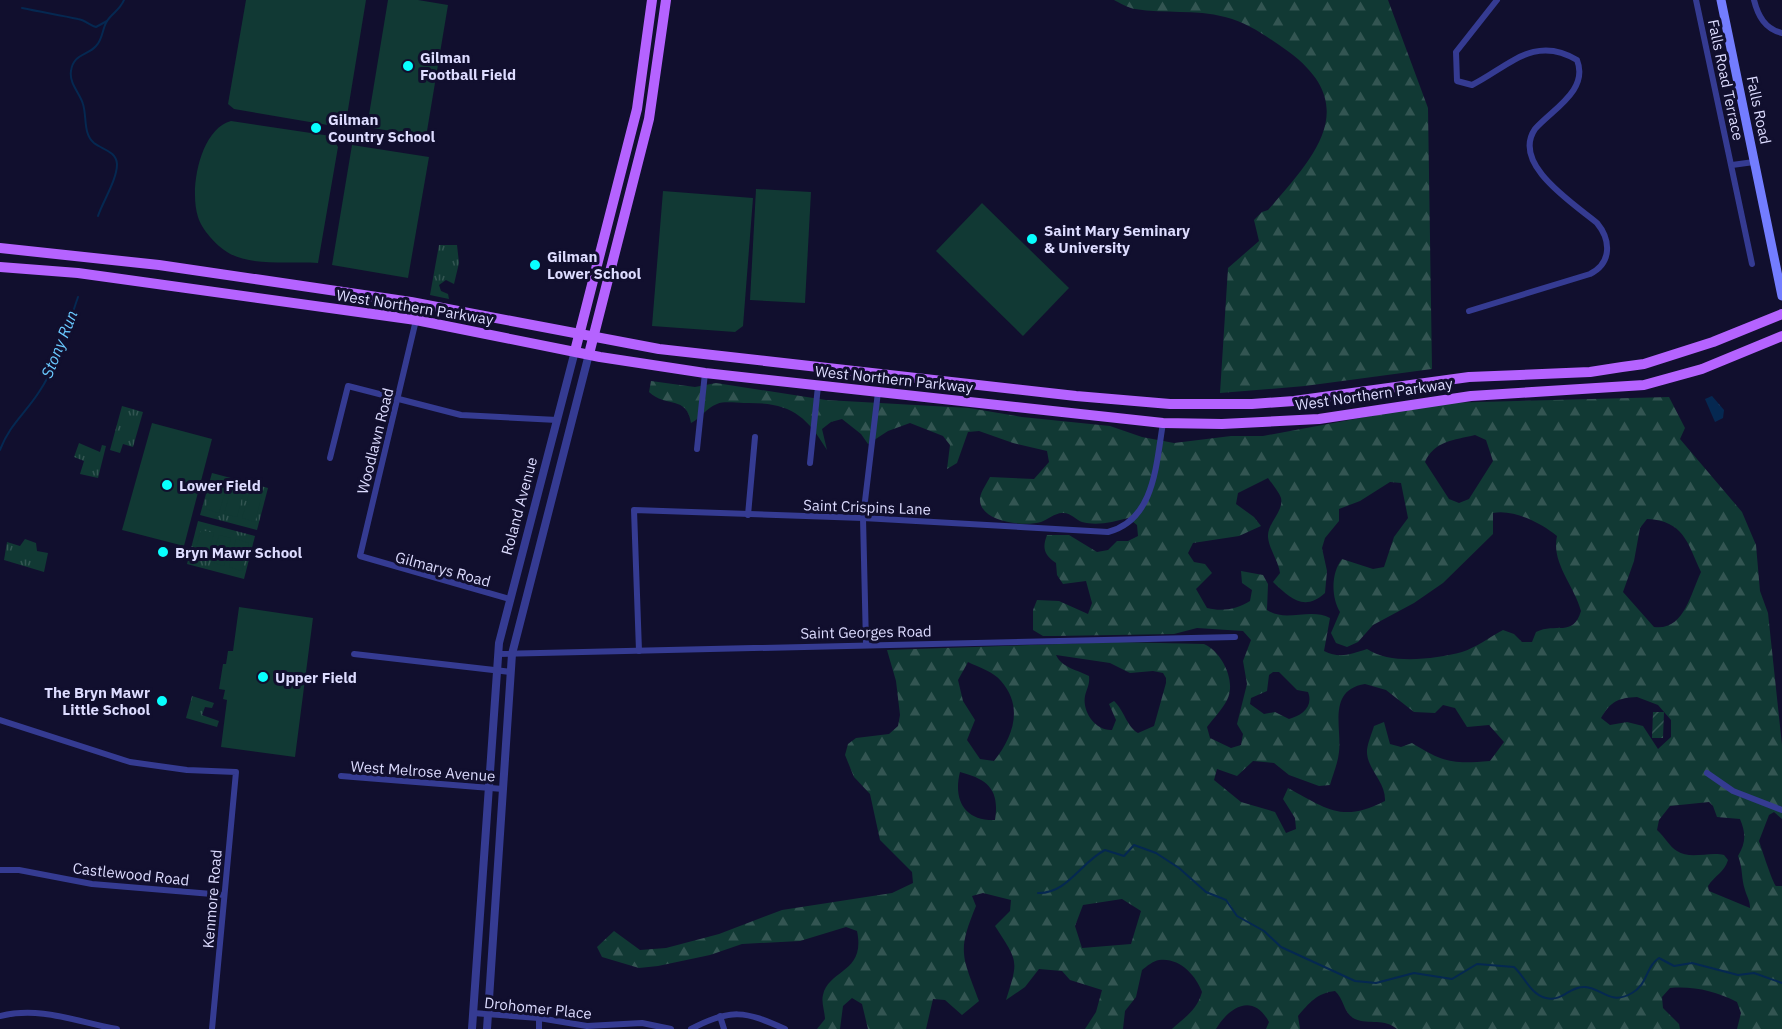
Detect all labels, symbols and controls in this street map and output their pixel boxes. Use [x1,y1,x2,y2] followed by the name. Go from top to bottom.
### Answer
[1704,18,1748,142] street label: Falls Road Terrace
[420,48,516,84] place label: Gilman Football Field
[401,59,415,73] marker: Gilman Football Field
[1743,74,1775,146] street label: Falls Road
[328,110,436,146] place label: Gilman Country School
[309,121,323,135] marker: Gilman Country School
[1044,221,1190,257] place label: Saint Mary Seminary & University
[1025,232,1039,246] marker: Saint Mary Seminary & University
[547,247,642,283] place label: Gilman Lower School
[528,258,542,272] marker: Gilman Lower School
[335,285,495,329] street label: West Northern Parkway
[36,307,82,381] water label: Stony Run
[814,361,974,397] street label: West Northern Parkway
[1294,373,1454,414] street label: West Northern Parkway
[353,386,397,496] street label: Woodlawn Road
[497,455,541,557] street label: Roland Avenue
[179,476,261,495] place label: Lower Field
[160,478,174,492] marker: Lower Field
[803,495,931,519] street label: Saint Crispins Lane
[175,543,303,562] place label: Bryn Mawr School
[156,545,170,559] marker: Bryn Mawr School
[393,547,493,591] street label: Gilmarys Road
[800,621,932,643] street label: Saint Georges Road
[275,668,357,687] place label: Upper Field
[256,670,270,684] marker: Upper Field
[44,683,150,719] place label: The Bryn Mawr Little School
[155,694,169,708] marker: The Bryn Mawr Little School
[350,756,496,786] street label: West Melrose Avenue
[198,849,226,949] street label: Kenmore Road
[72,858,190,890] street label: Castlewood Road
[483,993,593,1023] street label: Drohomer Place

